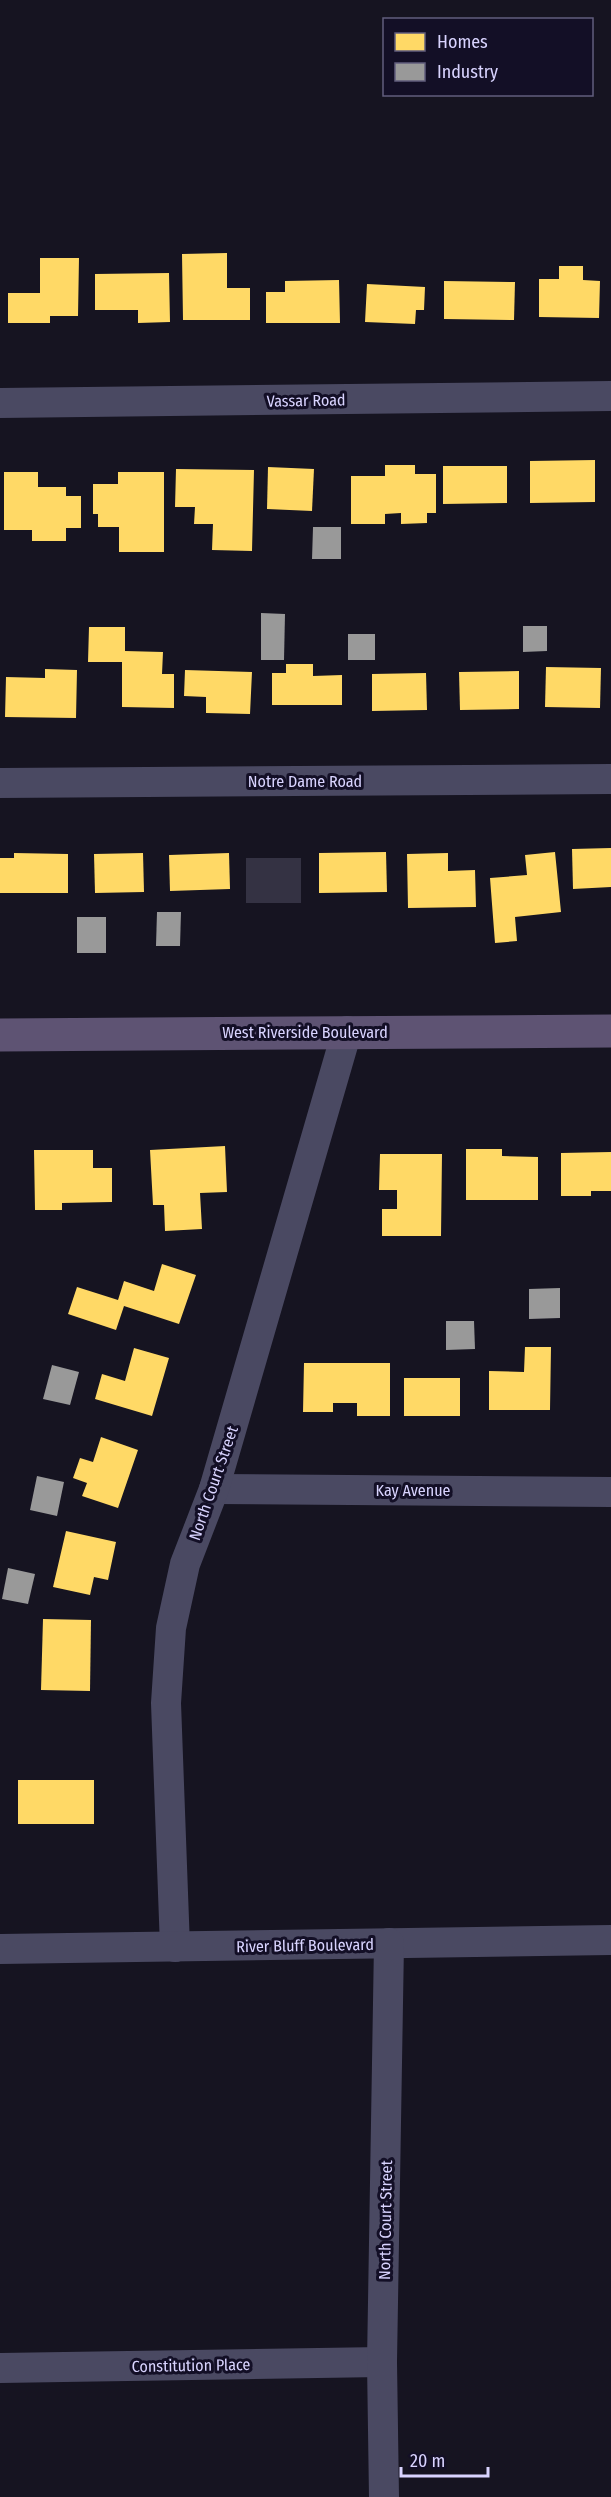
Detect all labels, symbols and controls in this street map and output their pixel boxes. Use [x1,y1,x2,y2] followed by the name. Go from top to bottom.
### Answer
[383,18,593,96] legend
[437,31,488,53] text: Homes
[437,61,498,83] text: Industry
[266,390,346,411] street label: Vassar Road
[248,772,362,791] street label: Notre Dame Road
[222,1023,388,1042] street label: West Riverside Boulevard
[185,1423,242,1543] street label: North Court Street
[376,1481,451,1500] street label: Kay Avenue
[236,1935,374,1956] street label: River Bluff Boulevard
[375,2159,396,2280] street label: North Court Street
[131,2355,251,2376] street label: Constitution Place
[401,2440,488,2478] scale bar
[410,2450,445,2472] text: 20 m

